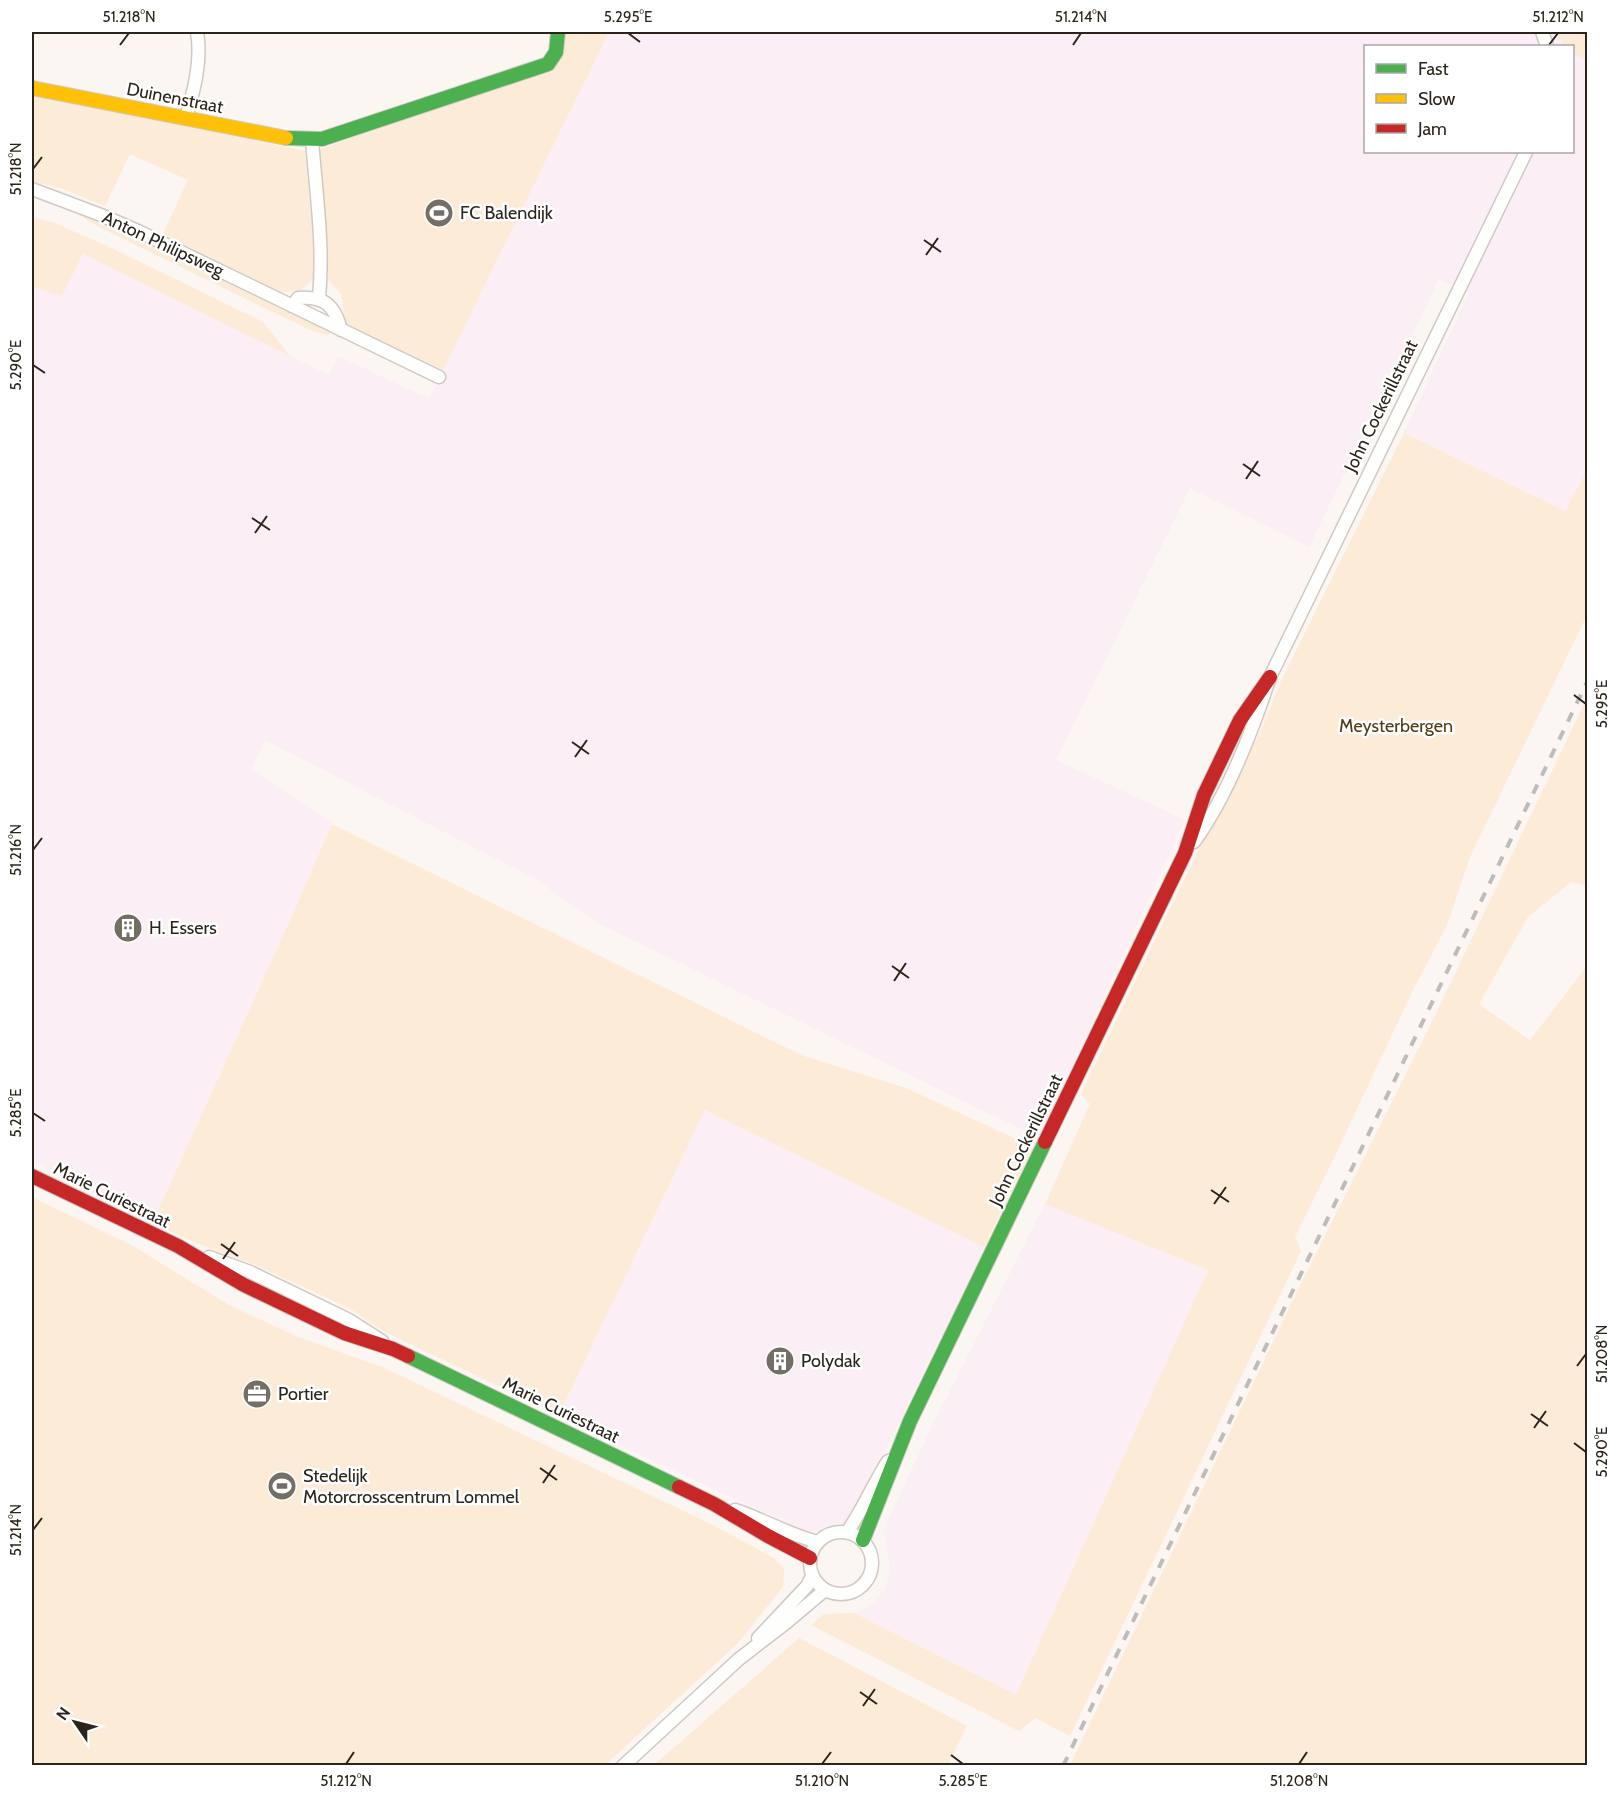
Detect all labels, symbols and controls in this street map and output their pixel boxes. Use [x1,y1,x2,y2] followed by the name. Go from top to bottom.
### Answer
[103,8,155,26] text: 51.218°N
[604,8,652,26] text: 5.295°E
[1055,8,1107,26] text: 51.214°N
[1532,8,1584,26] text: 51.212°N
[1364,45,1574,153] legend
[1418,58,1449,80] text: Fast
[125,78,225,118] street label: Duinenstraat
[1418,88,1455,110] text: Slow
[1417,118,1447,140] text: Jam
[7,143,25,195] text: 51.218°N
[423,197,455,229] sports icon: FC Balendijk
[460,202,554,224] place label: FC Balendijk
[99,206,228,282] street label: Anton Philipsweg
[1339,336,1422,477] street label: John Cockerillstraat
[7,340,25,390] text: 5.290°E
[1593,680,1611,728] text: 5.295°E
[1339,715,1453,737] park label: Meysterbergen
[7,824,25,876] text: 51.216°N
[112,912,144,944] building icon: H. Essers
[149,917,217,939] place label: H. Essers
[984,1070,1067,1211] street label: John Cockerillstraat
[7,1089,25,1137] text: 5.285°E
[50,1157,174,1233] street label: Marie Curiestraat
[1593,1325,1611,1383] text: 51.208°N
[764,1345,796,1377] building icon: Polydak
[801,1350,862,1372] place label: Polydak
[499,1372,623,1448] street label: Marie Curiestraat
[241,1378,273,1410] office icon: Portier
[278,1383,329,1405] place label: Portier
[1593,1427,1611,1477] text: 5.290°E
[303,1465,520,1508] place label: Stedelijk Motorcrosscentrum Lommel
[266,1470,298,1502] sports icon: Stedelijk Motorcrosscentrum Lommel
[7,1504,25,1556] text: 51.214°N
[45,1692,105,1752] north arrow
[52,1704,74,1724] text: N
[320,1772,372,1790] text: 51.212°N
[795,1772,849,1790] text: 51.210°N
[939,1772,987,1790] text: 5.285°E
[1270,1772,1328,1790] text: 51.208°N

